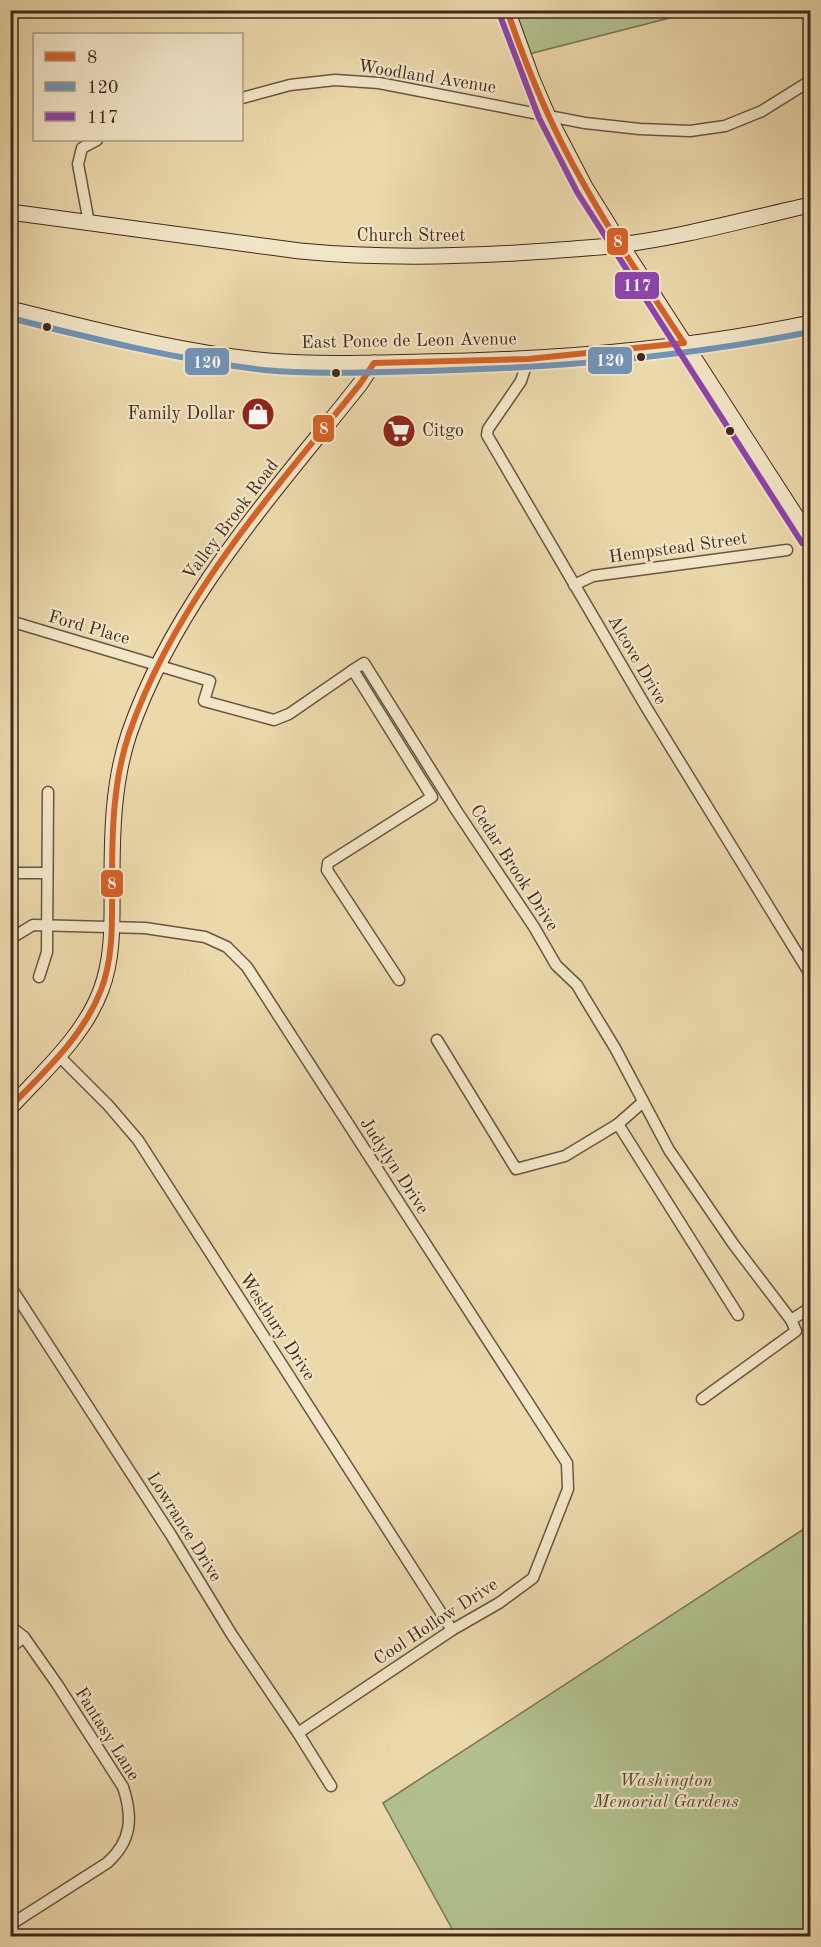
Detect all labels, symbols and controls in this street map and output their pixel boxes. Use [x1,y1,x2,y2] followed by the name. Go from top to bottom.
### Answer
[33,33,243,141] legend
[87,49,97,67] text: 8
[357,57,497,97] street label: Woodland Avenue
[87,79,118,97] text: 120
[87,109,118,127] text: 117
[356,227,466,245] street label: Church Street
[606,227,629,256] line badge: 8
[613,235,623,251] text: 8
[614,271,660,300] line badge: 117
[623,279,651,295] text: 117
[41,321,53,333] unlabelled marker
[301,330,517,352] street label: East Ponce de Leon Avenue
[587,346,633,375] line badge: 120
[184,347,230,376] line badge: 120
[635,351,647,363] unlabelled marker
[596,354,624,370] text: 120
[193,356,221,372] text: 120
[330,367,342,379] unlabelled marker
[240,396,276,432] shop icon: Family Dollar
[128,405,236,423] place label: Family Dollar
[381,413,417,449] supermarket icon: Citgo
[312,414,335,443] line badge: 8
[319,422,329,438] text: 8
[422,422,464,440] place label: Citgo
[724,425,736,437] unlabelled marker
[180,456,282,584] street label: Valley Brook Road
[608,529,748,567] street label: Hempstead Street
[46,608,132,648] street label: Ford Place
[604,612,670,708] street label: Alcove Drive
[467,802,561,934] street label: Cedar Brook Drive
[100,869,124,898] line badge: 8
[107,877,117,893] text: 8
[356,1115,432,1217] street label: Judylyn Drive
[236,1270,318,1384] street label: Westbury Drive
[143,1469,225,1585] street label: Lowrance Drive
[371,1575,501,1669] street label: Cool Hollow Drive
[71,1684,143,1784] street label: Fantasy Lane
[592,1772,739,1811] park label: Washington Memorial Gardens

